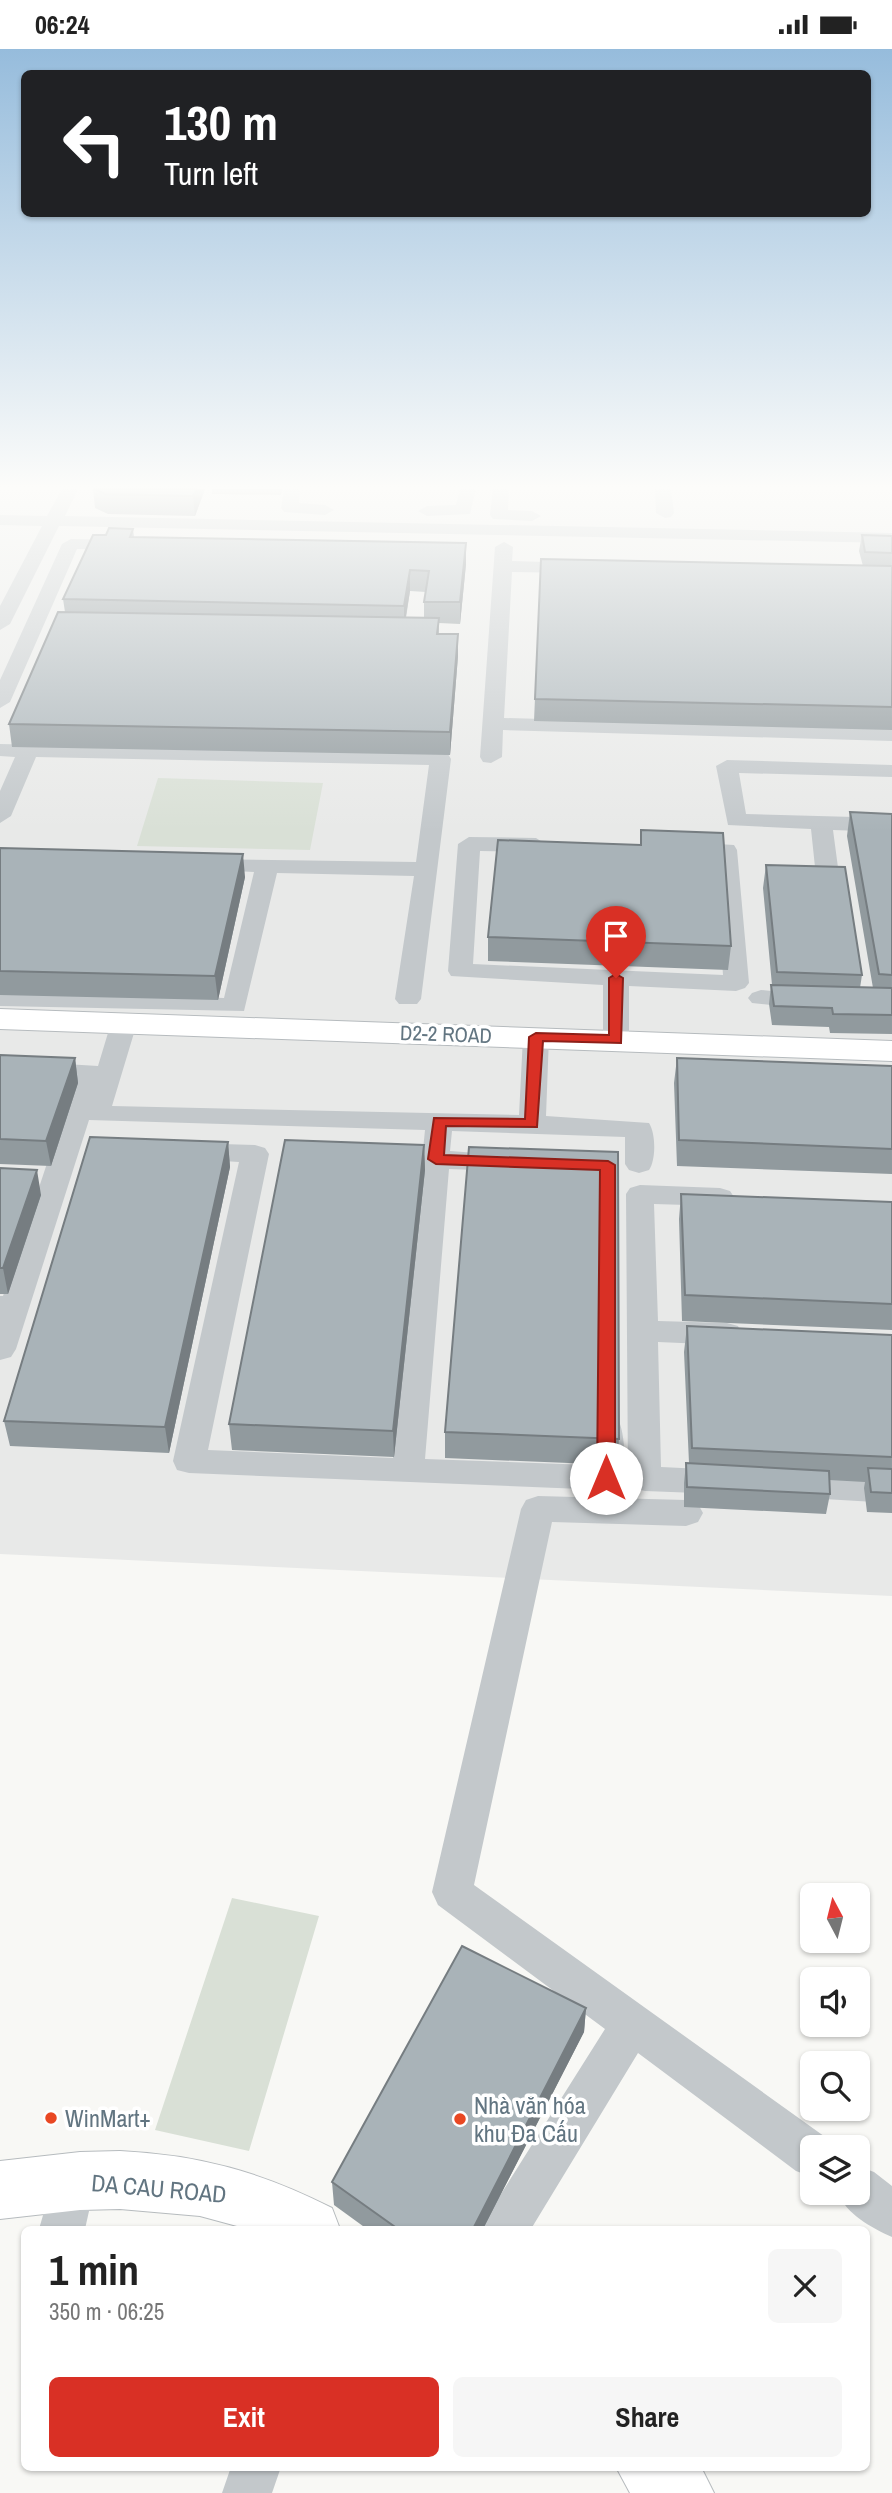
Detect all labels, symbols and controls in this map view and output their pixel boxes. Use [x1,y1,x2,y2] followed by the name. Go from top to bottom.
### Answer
[35,7,90,42] text: 06:24
[164,89,278,155] text: 130 m
[49,98,140,189] icon: left
[164,152,258,195] text: Turn left
[586,906,646,978] pin
[597,917,635,955] icon: arrive
[400,1018,492,1050] street label: D2-2 ROAD
[569,1441,643,1515] position arrow
[800,1883,870,1953] north arrow
[800,1883,870,2205] map controls
[800,1967,870,2037] button: sound
[800,2051,870,2121] button: search
[474,2089,586,2149] place label: Nhà văn hóa khu Đa Cấu
[65,2102,151,2134] place label: WinMart+
[43,2110,59,2126] marker: WinMart+
[452,2111,468,2127] marker: Nhà văn hóa khu Đa Cấu
[800,2135,870,2205] button: layers
[90,2166,228,2210] street label: DA CAU ROAD
[49,2242,139,2298] text: 1 min
[768,2249,842,2323] button: close
[49,2296,164,2327] text: 350 m · 06:25
[49,2377,439,2457] button: Exit
[453,2377,842,2457] button: Share

